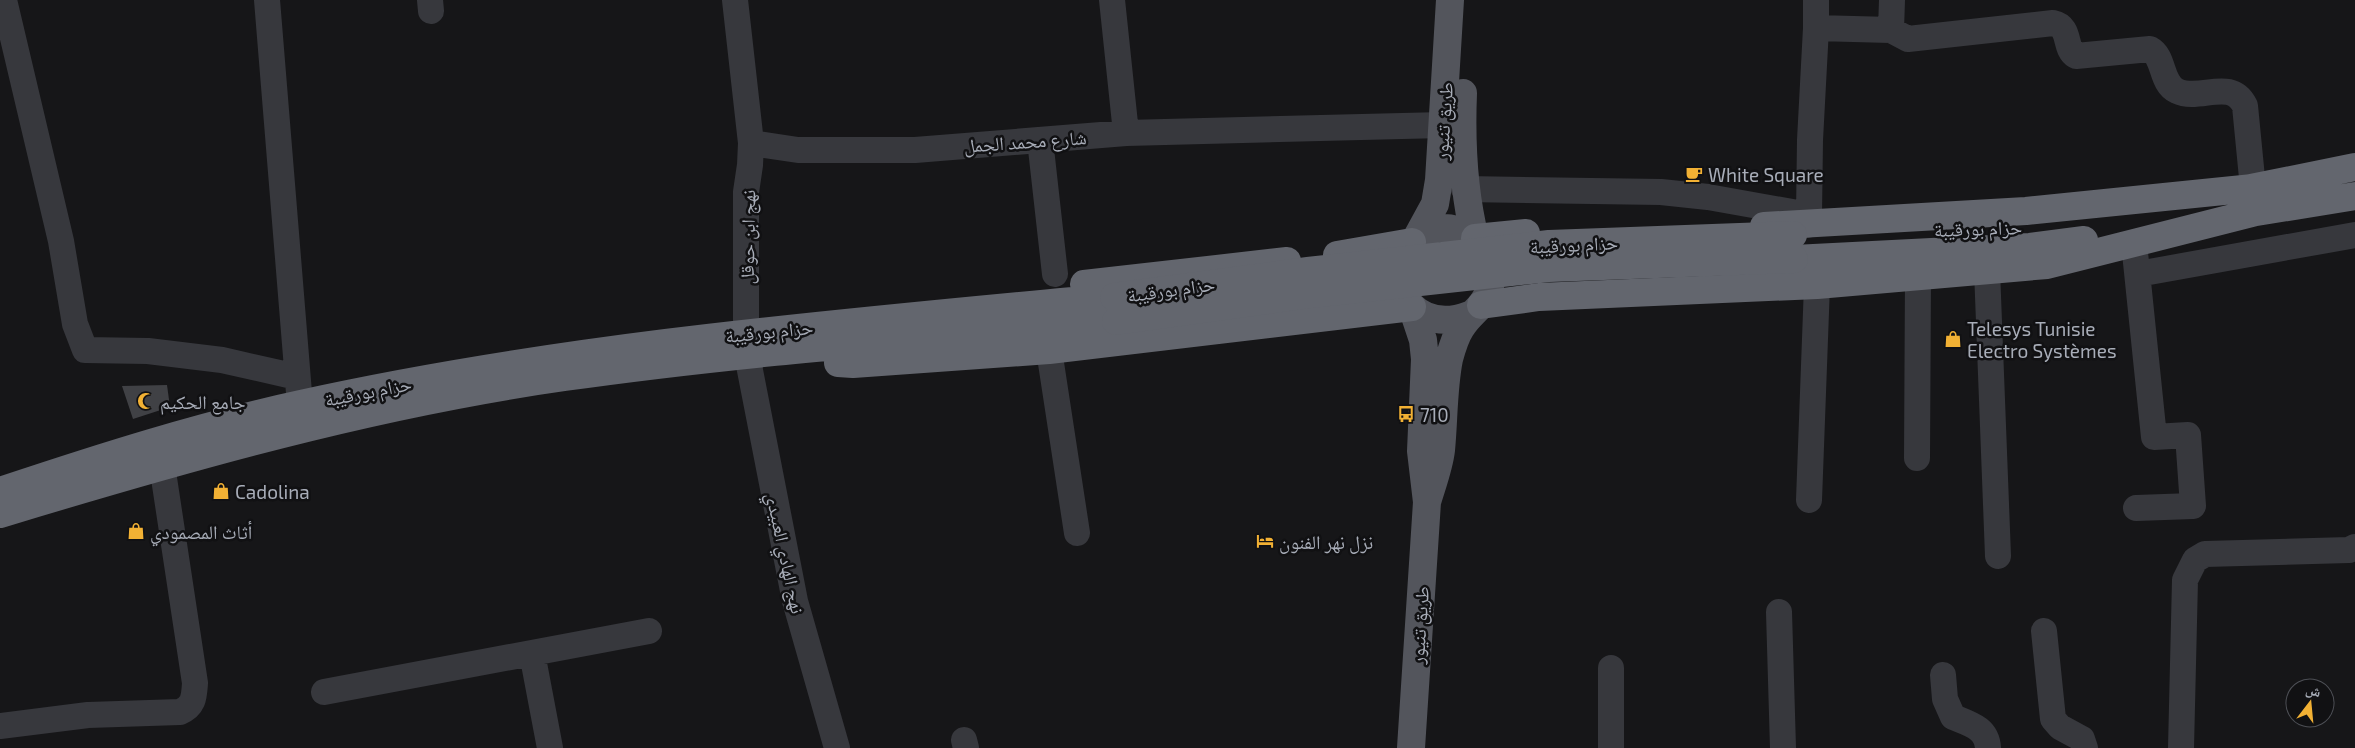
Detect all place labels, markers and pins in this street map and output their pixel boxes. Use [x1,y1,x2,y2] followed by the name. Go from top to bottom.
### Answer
[1708,163,1824,186] place label: White Square
[1684,164,1704,184] cafe icon: White Square
[1967,317,2117,362] place label: Telesys Tunisie Electro Systèmes
[1943,329,1963,349] shop icon: Telesys Tunisie Electro Systèmes
[160,390,246,415] place label: جامع الحكيم
[136,391,156,411] mosque icon: جامع الحكيم
[1420,403,1449,426] place label: 710
[1396,404,1416,424] bus stop icon: 710
[235,480,310,503] place label: Cadolina
[211,481,231,501] shop icon: Cadolina
[150,520,252,547] place label: أثاث المصمودي
[126,521,146,541] shop icon: أثاث المصمودي
[1279,530,1373,554] place label: نزل نهر الفنون
[1255,531,1275,551] hotel icon: نزل نهر الفنون

